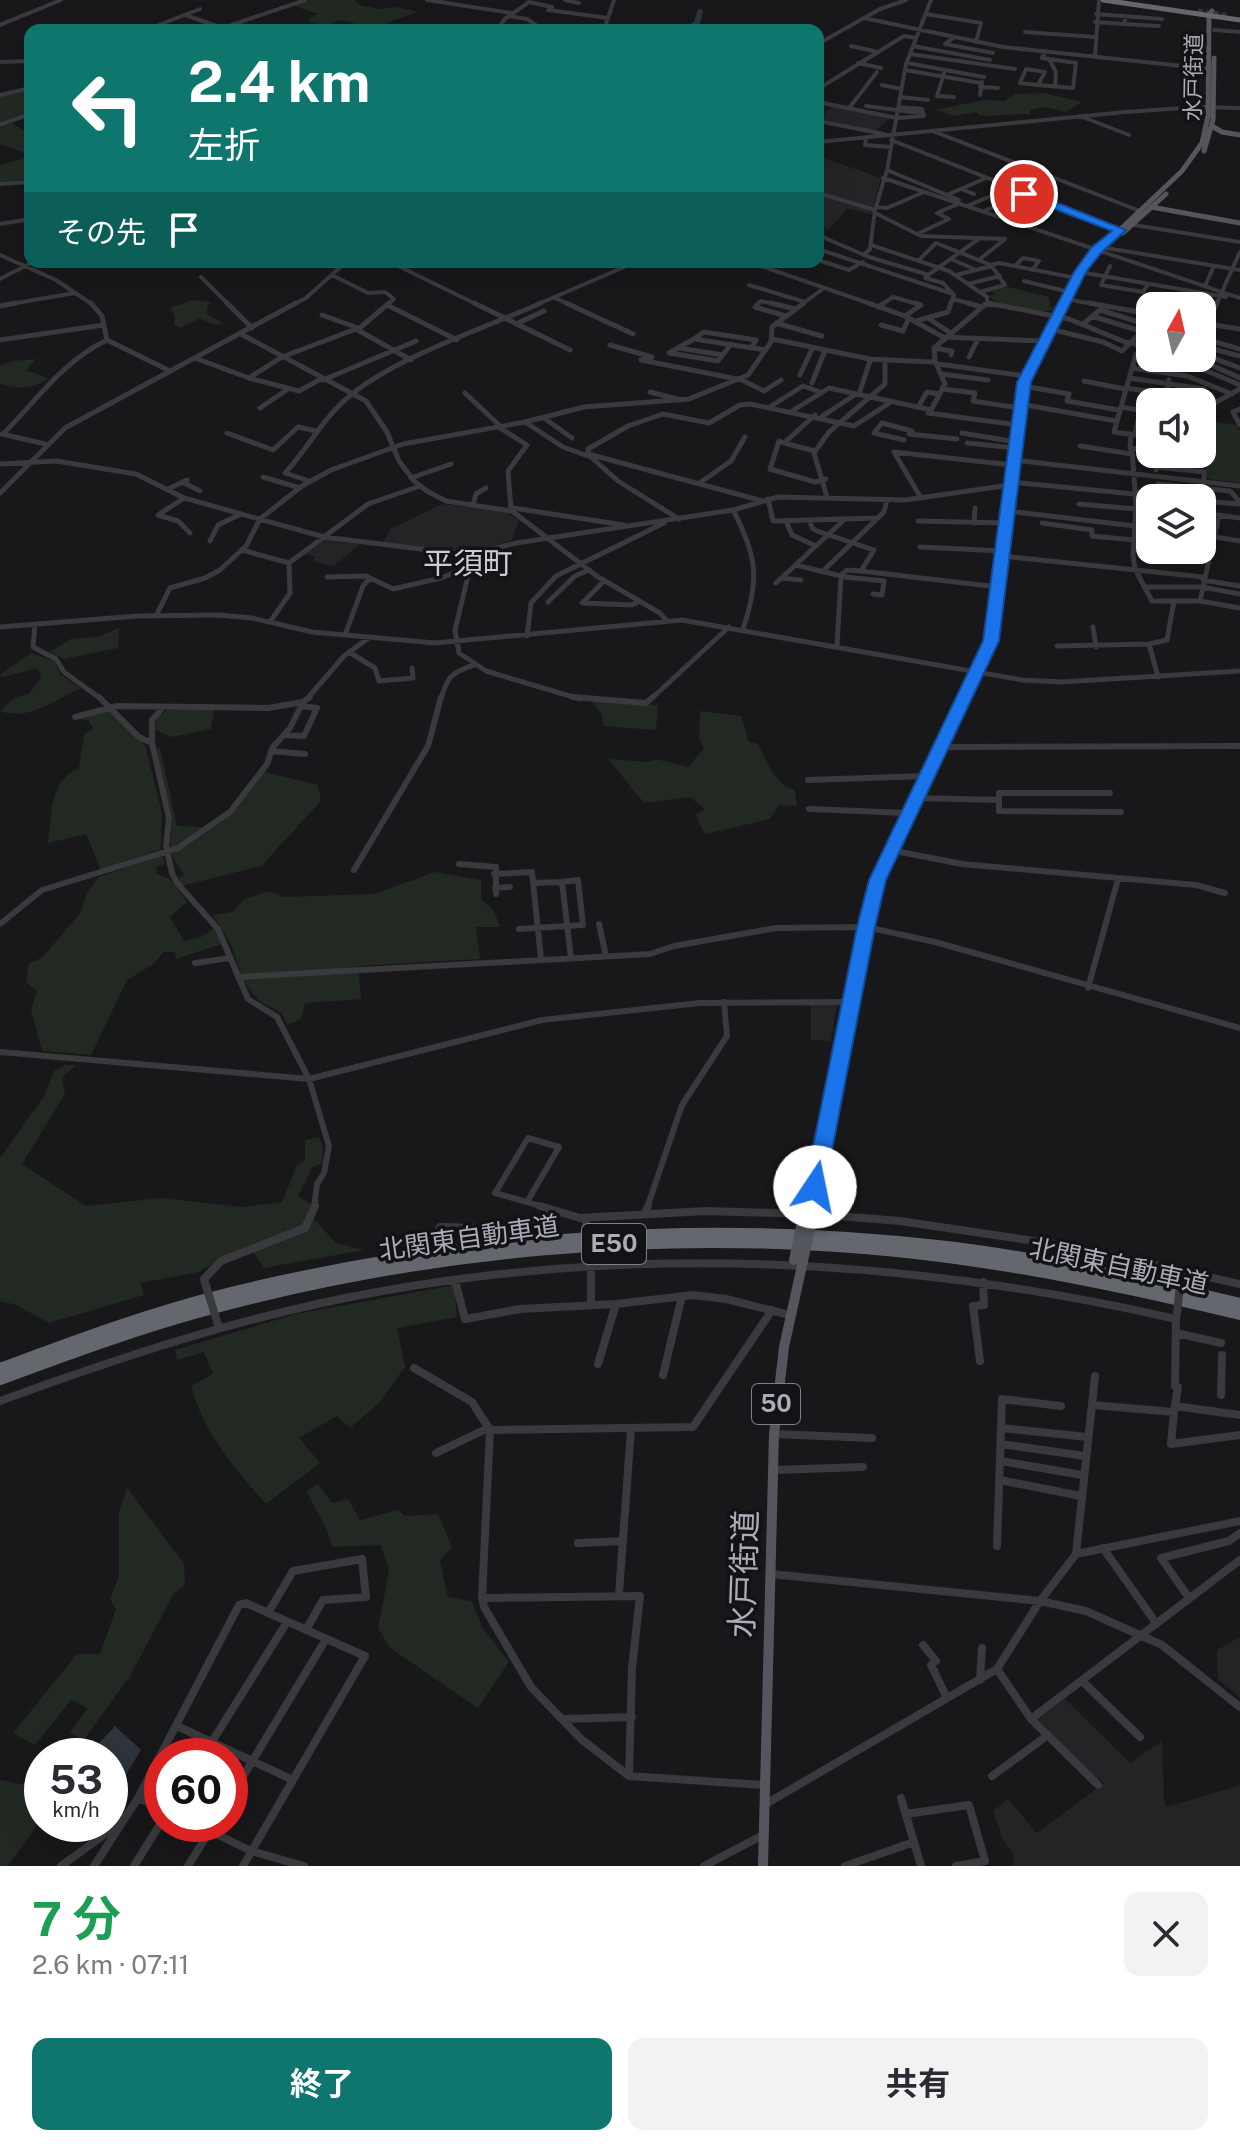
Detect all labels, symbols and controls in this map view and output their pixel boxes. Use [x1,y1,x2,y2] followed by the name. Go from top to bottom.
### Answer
[1179,33,1207,121] street label: 水戸街道
[188,49,370,115] text: 2.4 km
[56,56,160,160] icon: left
[188,124,260,166] text: 左折
[990,160,1058,228] pin
[1002,172,1046,216] icon: arrive
[162,208,206,252] icon: arrive
[56,214,146,250] text: その先
[1136,292,1216,372] north arrow
[1136,292,1216,564] map controls
[1136,388,1216,468] button: sound
[1136,484,1216,564] button: layers
[423,545,513,581] district label: 平須町
[773,1145,857,1229] position arrow
[377,1209,561,1266] street label: 北関東自動車道
[582,1224,646,1264] road number: E50
[1027,1231,1211,1300] street label: 北関東自動車道
[752,1384,800,1424] road number: 50
[723,1509,764,1639] street label: 水戸街道
[144,1738,248,1842] speed limit sign: 60
[49,1756,103,1803] text: 53
[52,1798,100,1822] text: km/h
[32,1890,121,1947] text: 7 分
[1124,1892,1208,1976] button: close
[32,1949,189,1980] text: 2.6 km · 07:11
[32,2038,612,2130] button: 終了
[628,2038,1208,2130] button: 共有

